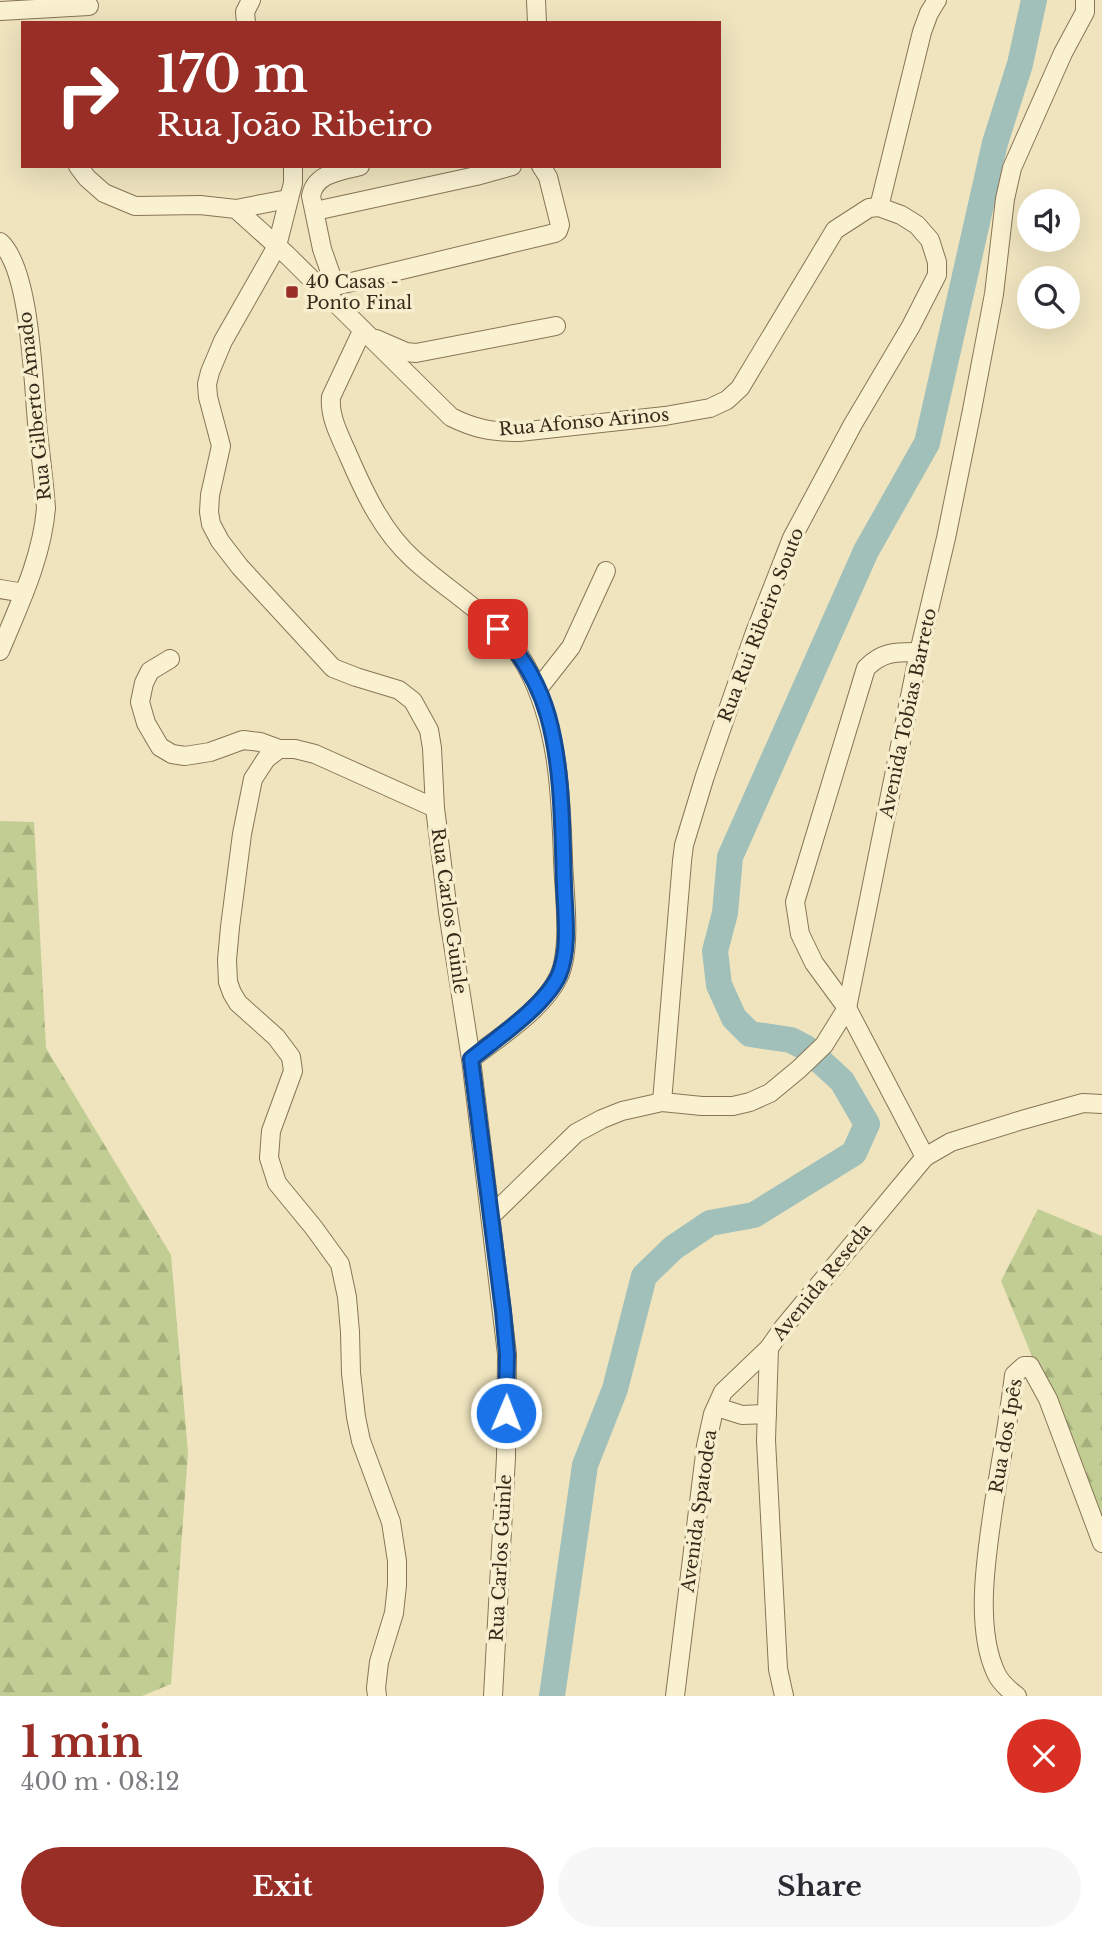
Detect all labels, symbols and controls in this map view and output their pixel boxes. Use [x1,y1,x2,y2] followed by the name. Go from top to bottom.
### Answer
[157,44,308,105] text: 170 m
[42,49,133,140] icon: right
[157,105,433,145] text: Rua João Ribeiro
[1017,189,1080,329] map controls
[1017,189,1080,252] button: sound
[1017,266,1080,329] button: search
[306,271,412,314] place label: 40 Casas - Ponto Final
[284,284,300,300] marker: 40 Casas - Ponto Final
[14,311,56,501] street label: Rua Gilberto Amado
[498,404,670,440] street label: Rua Afonso Arinos
[714,525,808,725] street label: Rua Rui Ribeiro Souto
[468,599,528,659] pin
[875,606,941,821] street label: Avenida Tobias Barreto
[479,610,517,648] icon: arrive
[426,827,472,995] street label: Rua Carlos Guinle
[767,1219,876,1346] street label: Avenida Reseda
[469,1376,543,1450] position arrow
[985,1377,1027,1495] street label: Rua dos Ipês
[677,1428,721,1595] street label: Avenida Spatodea
[486,1474,516,1642] street label: Rua Carlos Guinle
[21,1716,143,1768] text: 1 min
[1007,1719,1081,1793] button: close
[21,1768,180,1796] text: 400 m · 08:12
[21,1847,544,1927] button: Exit
[558,1847,1081,1927] button: Share

